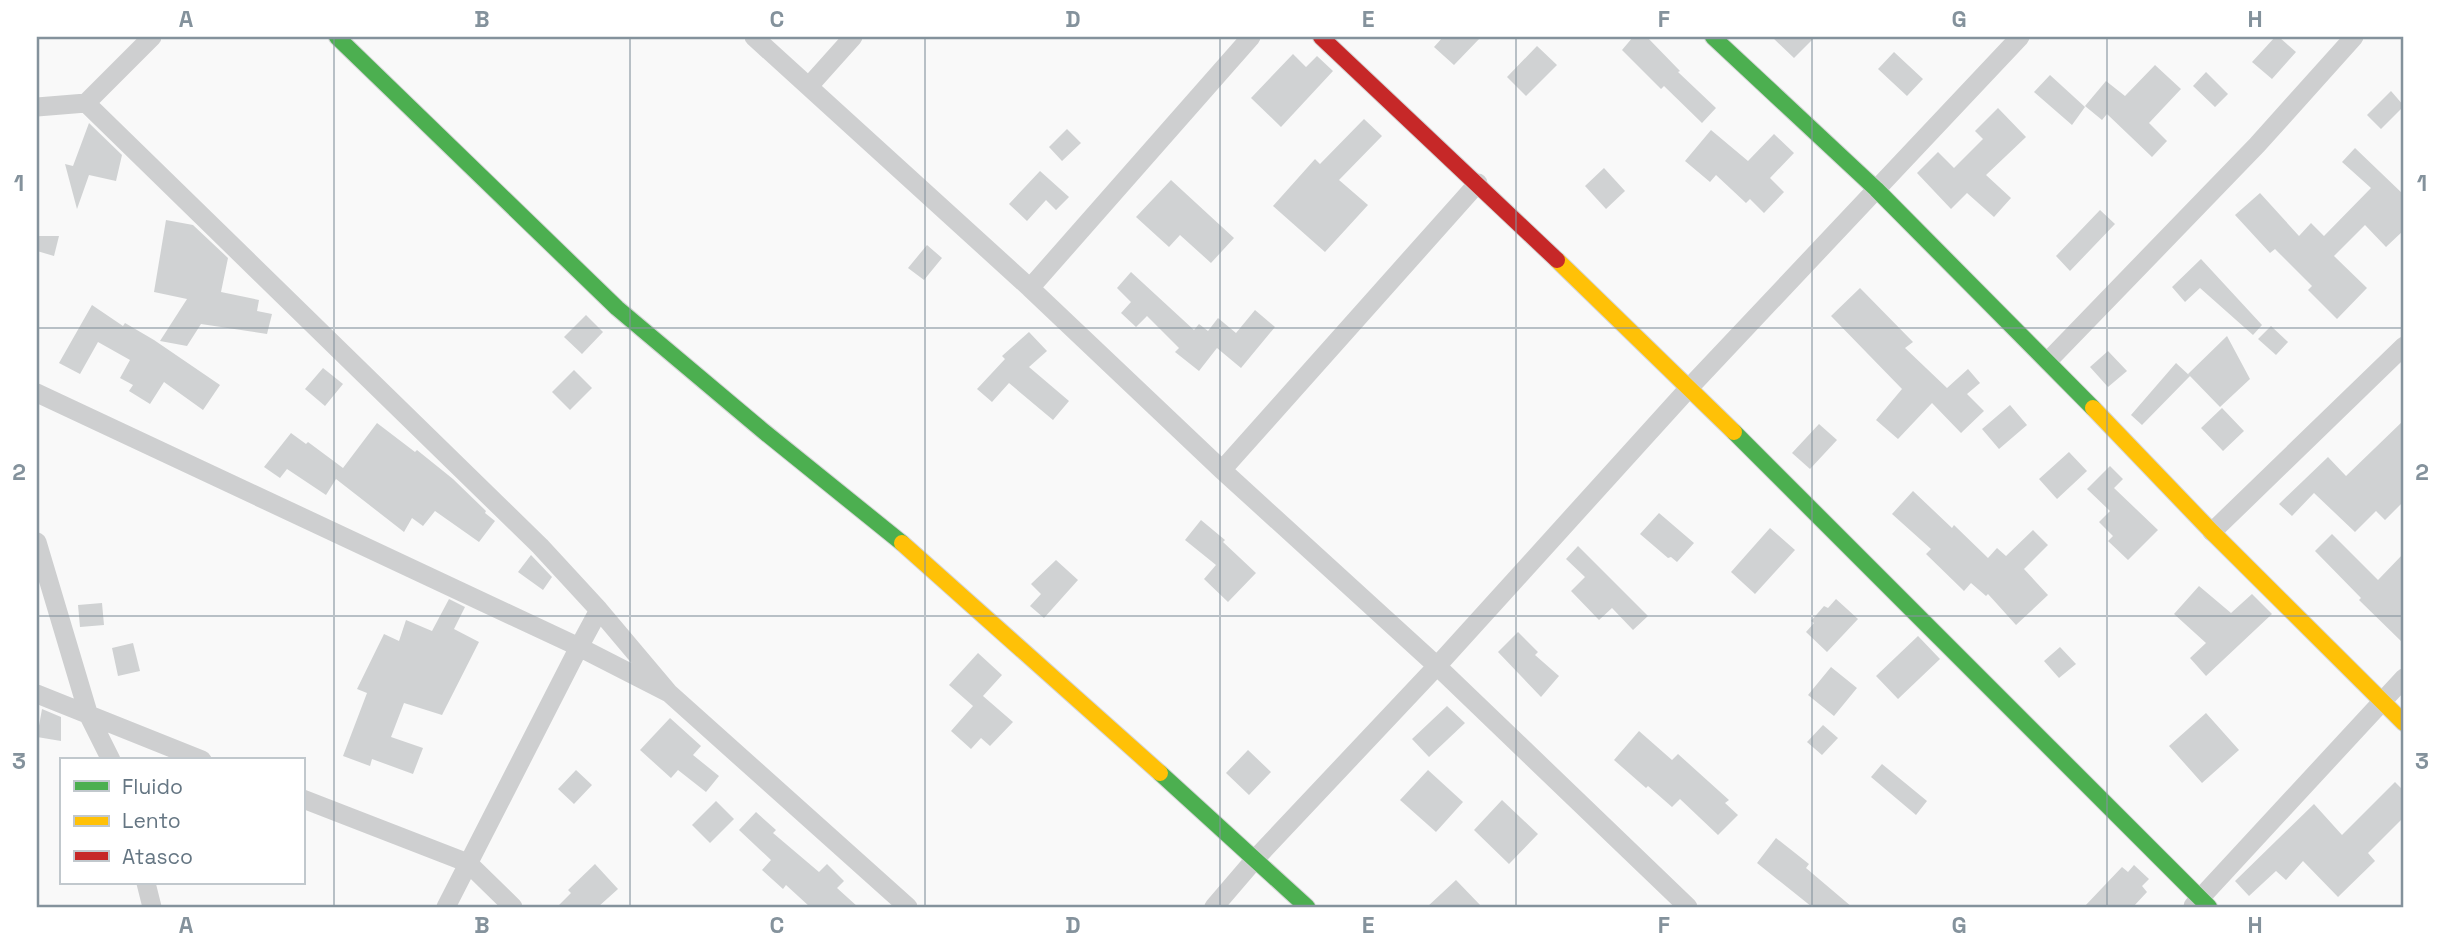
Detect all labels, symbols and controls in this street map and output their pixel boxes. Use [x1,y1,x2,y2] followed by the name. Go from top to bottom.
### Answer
[179,4,194,34] text: A
[474,4,490,34] text: B
[770,4,784,34] text: C
[1065,4,1081,34] text: D
[1362,4,1374,34] text: E
[1658,4,1670,34] text: F
[1951,4,1967,34] text: G
[2247,4,2263,34] text: H
[14,168,24,198] text: 1
[2417,168,2427,198] text: 1
[12,457,26,487] text: 2
[2415,457,2429,487] text: 2
[12,746,26,776] text: 3
[2415,746,2429,776] text: 3
[60,758,304,884] legend
[122,773,183,800] text: Fluido
[122,807,181,834] text: Lento
[122,843,193,870] text: Atasco
[179,910,194,940] text: A
[474,910,490,940] text: B
[770,910,784,940] text: C
[1065,910,1081,940] text: D
[1362,910,1374,940] text: E
[1658,910,1670,940] text: F
[1951,910,1967,940] text: G
[2247,910,2263,940] text: H

